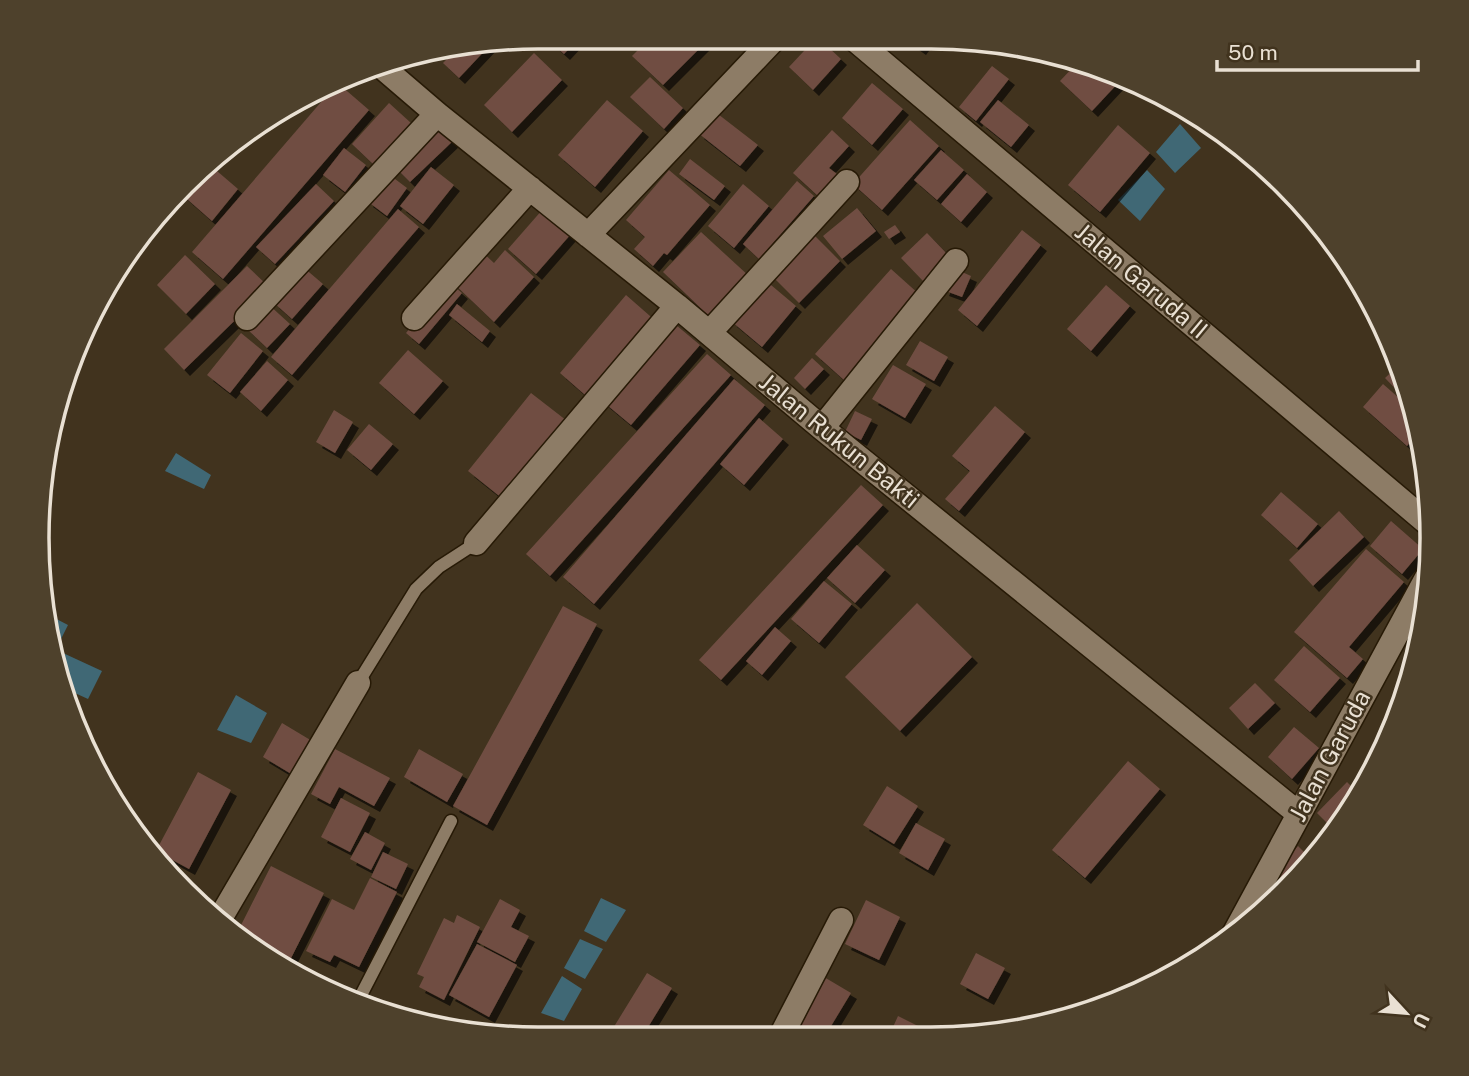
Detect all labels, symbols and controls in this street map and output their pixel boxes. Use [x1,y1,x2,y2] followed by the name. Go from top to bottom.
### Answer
[1217,28,1418,72] scale bar
[1228,40,1278,65] text: 50 m
[1070,217,1213,344] street label: Jalan Garuda II
[754,367,925,513] street label: Jalan Rukun Bakti
[1283,685,1375,826] street label: Jalan Garuda
[1371,978,1441,1048] north arrow
[1408,1009,1434,1031] text: U

